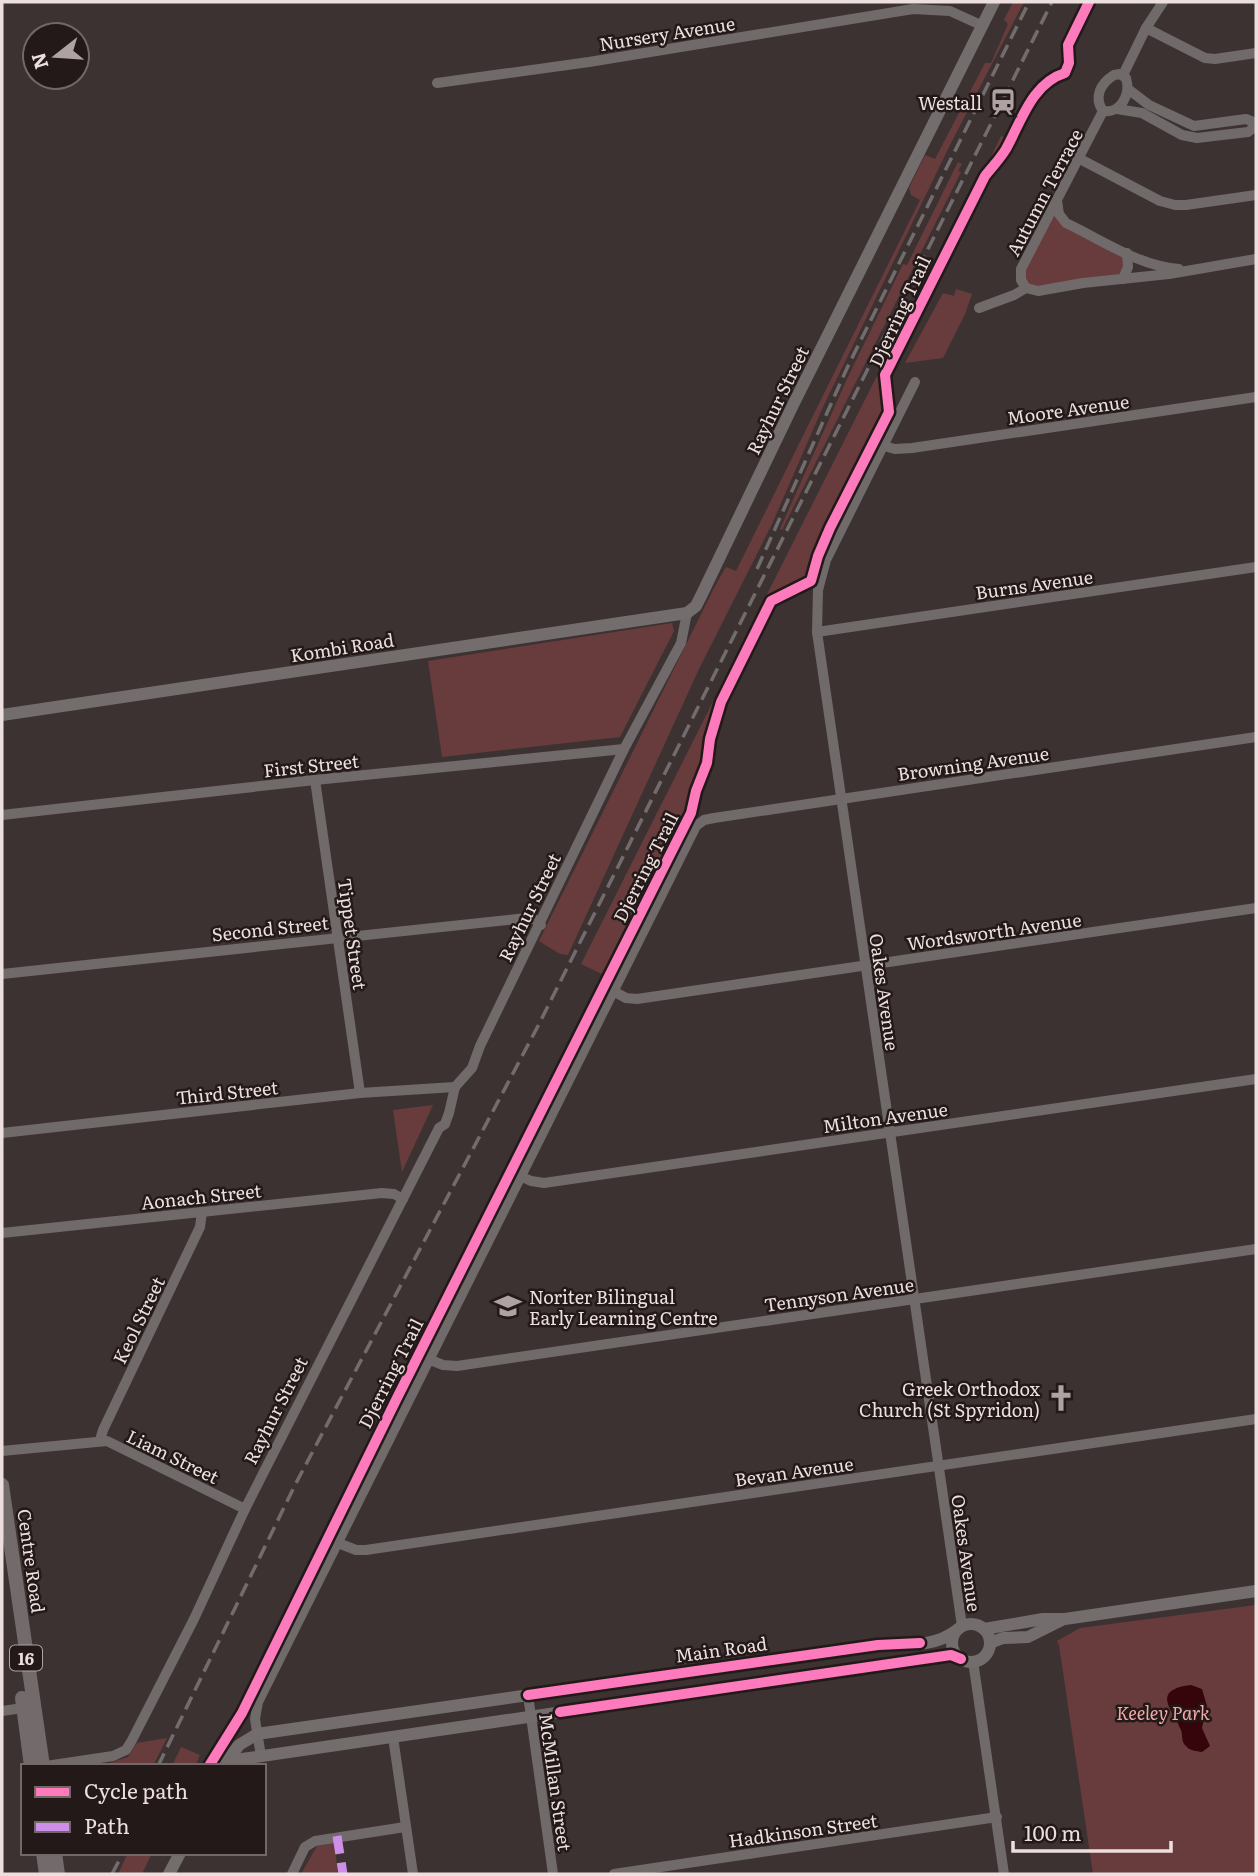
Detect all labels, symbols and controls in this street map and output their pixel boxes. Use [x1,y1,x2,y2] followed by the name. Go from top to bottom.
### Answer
[597,9,737,57] street label: Nursery Avenue
[21,21,91,91] north arrow
[23,49,55,73] text: N
[988,87,1018,117] station icon: Westall
[918,89,982,116] place label: Westall
[999,124,1089,260] street label: Autumn Terrace
[861,251,937,371] street label: Djerring Trail
[739,340,815,459] street label: Rayhur Street
[1005,387,1131,431] street label: Moore Avenue
[973,562,1095,606] street label: Burns Avenue
[288,625,396,669] street label: Kombi Road
[895,739,1051,787] street label: Browning Avenue
[262,746,361,783] street label: First Street
[606,807,684,927] street label: Djerring Trail
[491,847,567,966] street label: Rayhur Street
[332,876,374,992] street label: Tippet Street
[905,905,1083,957] street label: Wordsworth Avenue
[210,908,330,948] street label: Second Street
[863,932,907,1052] street label: Oakes Avenue
[175,1073,280,1111] street label: Third Street
[821,1095,949,1139] street label: Milton Avenue
[139,1176,263,1216] street label: Aonach Street
[762,1270,916,1318] street label: Tennyson Avenue
[105,1271,171,1368] street label: Keol Street
[529,1283,718,1331] place label: Noriter Bilingual Early Learning Centre
[493,1291,523,1321] school or university icon: Noriter Bilingual Early Learning Centre
[351,1313,429,1433] street label: Djerring Trail
[236,1351,314,1469] street label: Rayhur Street
[859,1375,1041,1423] place label: Greek Orthodox Church (St Spyridon)
[1046,1383,1076,1413] church icon: Greek Orthodox Church (St Spyridon)
[122,1422,224,1490] street label: Liam Street
[733,1449,855,1493] street label: Bevan Avenue
[945,1493,989,1613] street label: Oakes Avenue
[11,1507,53,1615] street label: Centre Road
[673,1629,769,1669] street label: Main Road
[10,1646,42,1670] road number: 16
[1116,1699,1210,1726] park label: Keeley Park
[533,1711,579,1853] street label: McMillan Street
[21,1764,266,1855] legend
[84,1774,188,1805] text: Cycle path
[727,1806,880,1854] street label: Hadkinson Street
[84,1809,130,1840] text: Path
[1013,1810,1170,1854] scale bar
[1024,1816,1081,1847] text: 100 m

